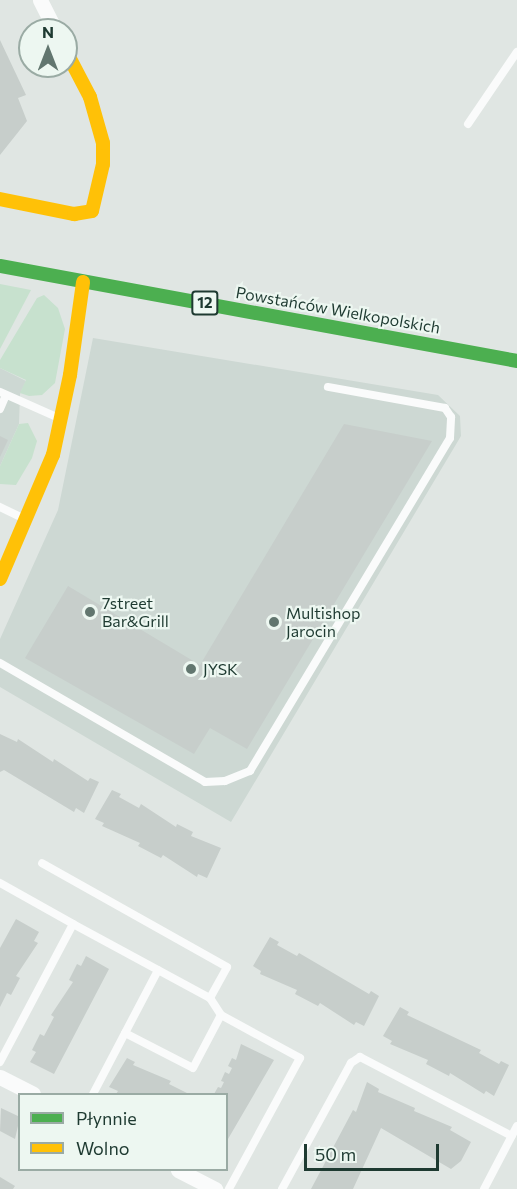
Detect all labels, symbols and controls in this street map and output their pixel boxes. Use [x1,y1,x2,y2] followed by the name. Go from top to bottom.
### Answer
[18,18,78,78] north arrow
[42,22,54,41] text: N
[234,283,442,337] street label: Powstańców Wielkopolskich
[190,291,220,315] road number: 12
[102,593,169,631] place label: 7street Bar&Grill
[286,603,360,641] place label: Multishop Jarocin
[83,605,97,619] marker: 7street Bar&Grill
[267,615,281,629] marker: Multishop Jarocin
[203,659,238,679] place label: JYSK
[184,662,198,676] marker: JYSK
[18,1093,228,1171] legend
[76,1107,137,1129] text: Płynnie
[307,1132,442,1170] scale bar
[76,1137,130,1159] text: Wolno
[315,1143,356,1165] text: 50 m

